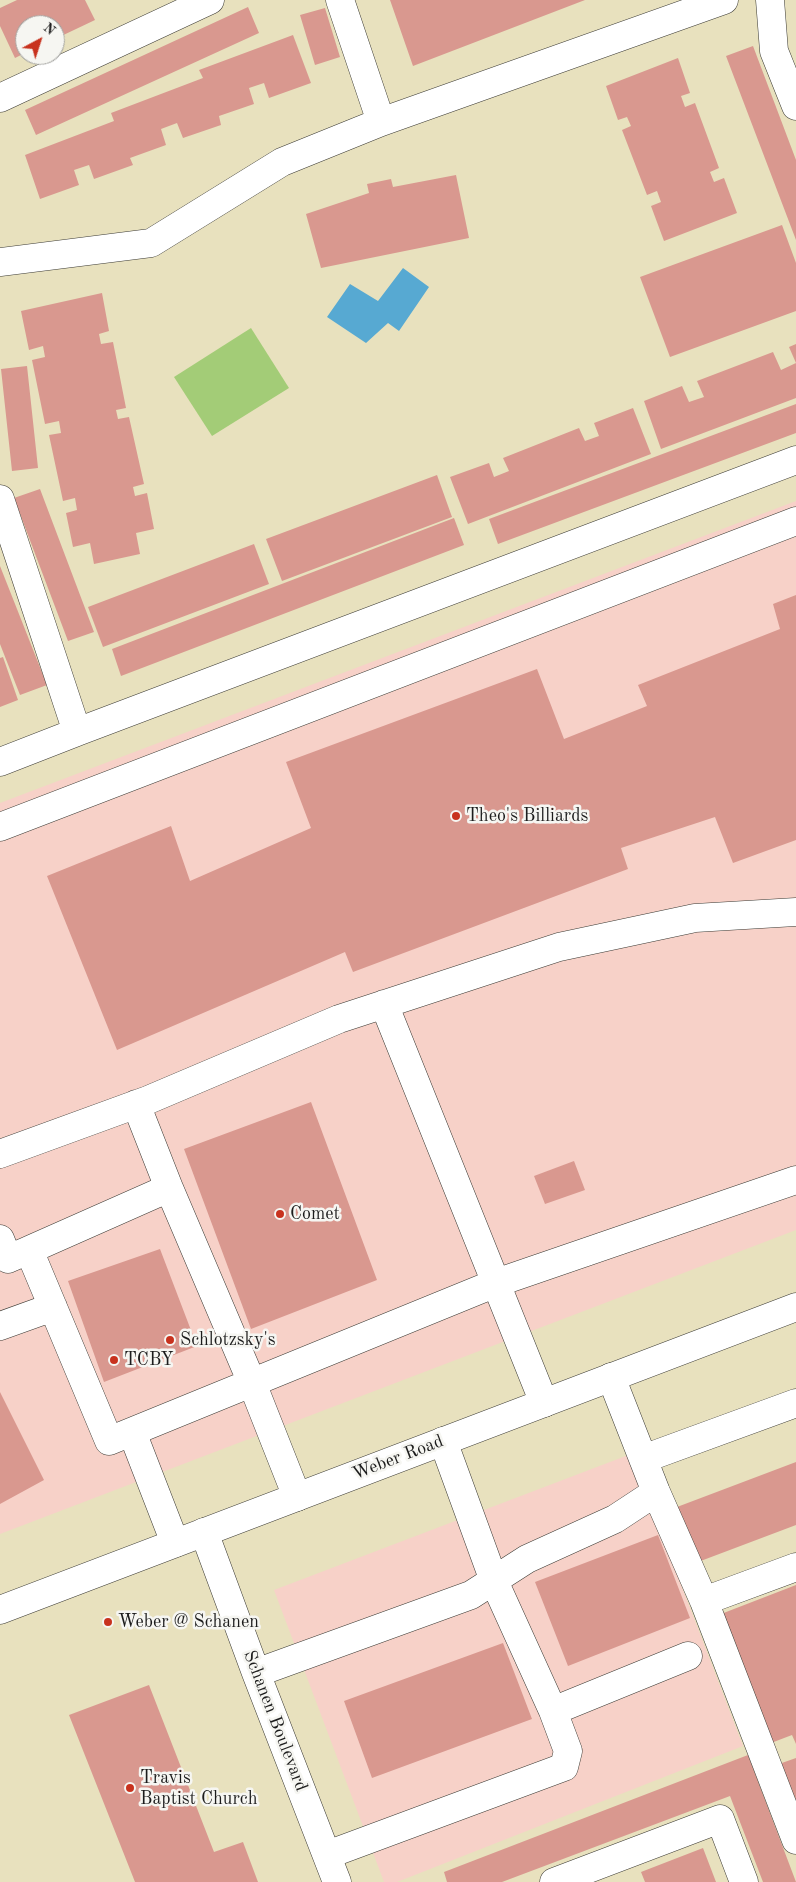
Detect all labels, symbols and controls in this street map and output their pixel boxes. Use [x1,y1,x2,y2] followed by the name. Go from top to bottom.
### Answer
[15,15,65,65] north arrow
[40,20,58,38] text: N
[466,805,588,827] place label: Theo's Billiards
[450,810,462,822] marker: Theo's Billiards
[290,1203,340,1225] place label: Comet
[274,1208,286,1220] marker: Comet
[180,1329,276,1351] place label: Schlotzsky's
[164,1334,176,1346] marker: Schlotzsky's
[124,1349,174,1371] place label: TCBY
[108,1354,120,1366] marker: TCBY
[349,1431,447,1485] street label: Weber Road
[118,1611,259,1633] place label: Weber @ Schanen
[102,1616,114,1628] marker: Weber @ Schanen
[238,1647,312,1795] street label: Schanen Boulevard
[140,1767,257,1810] place label: Travis Baptist Church
[124,1782,136,1794] marker: Travis Baptist Church

